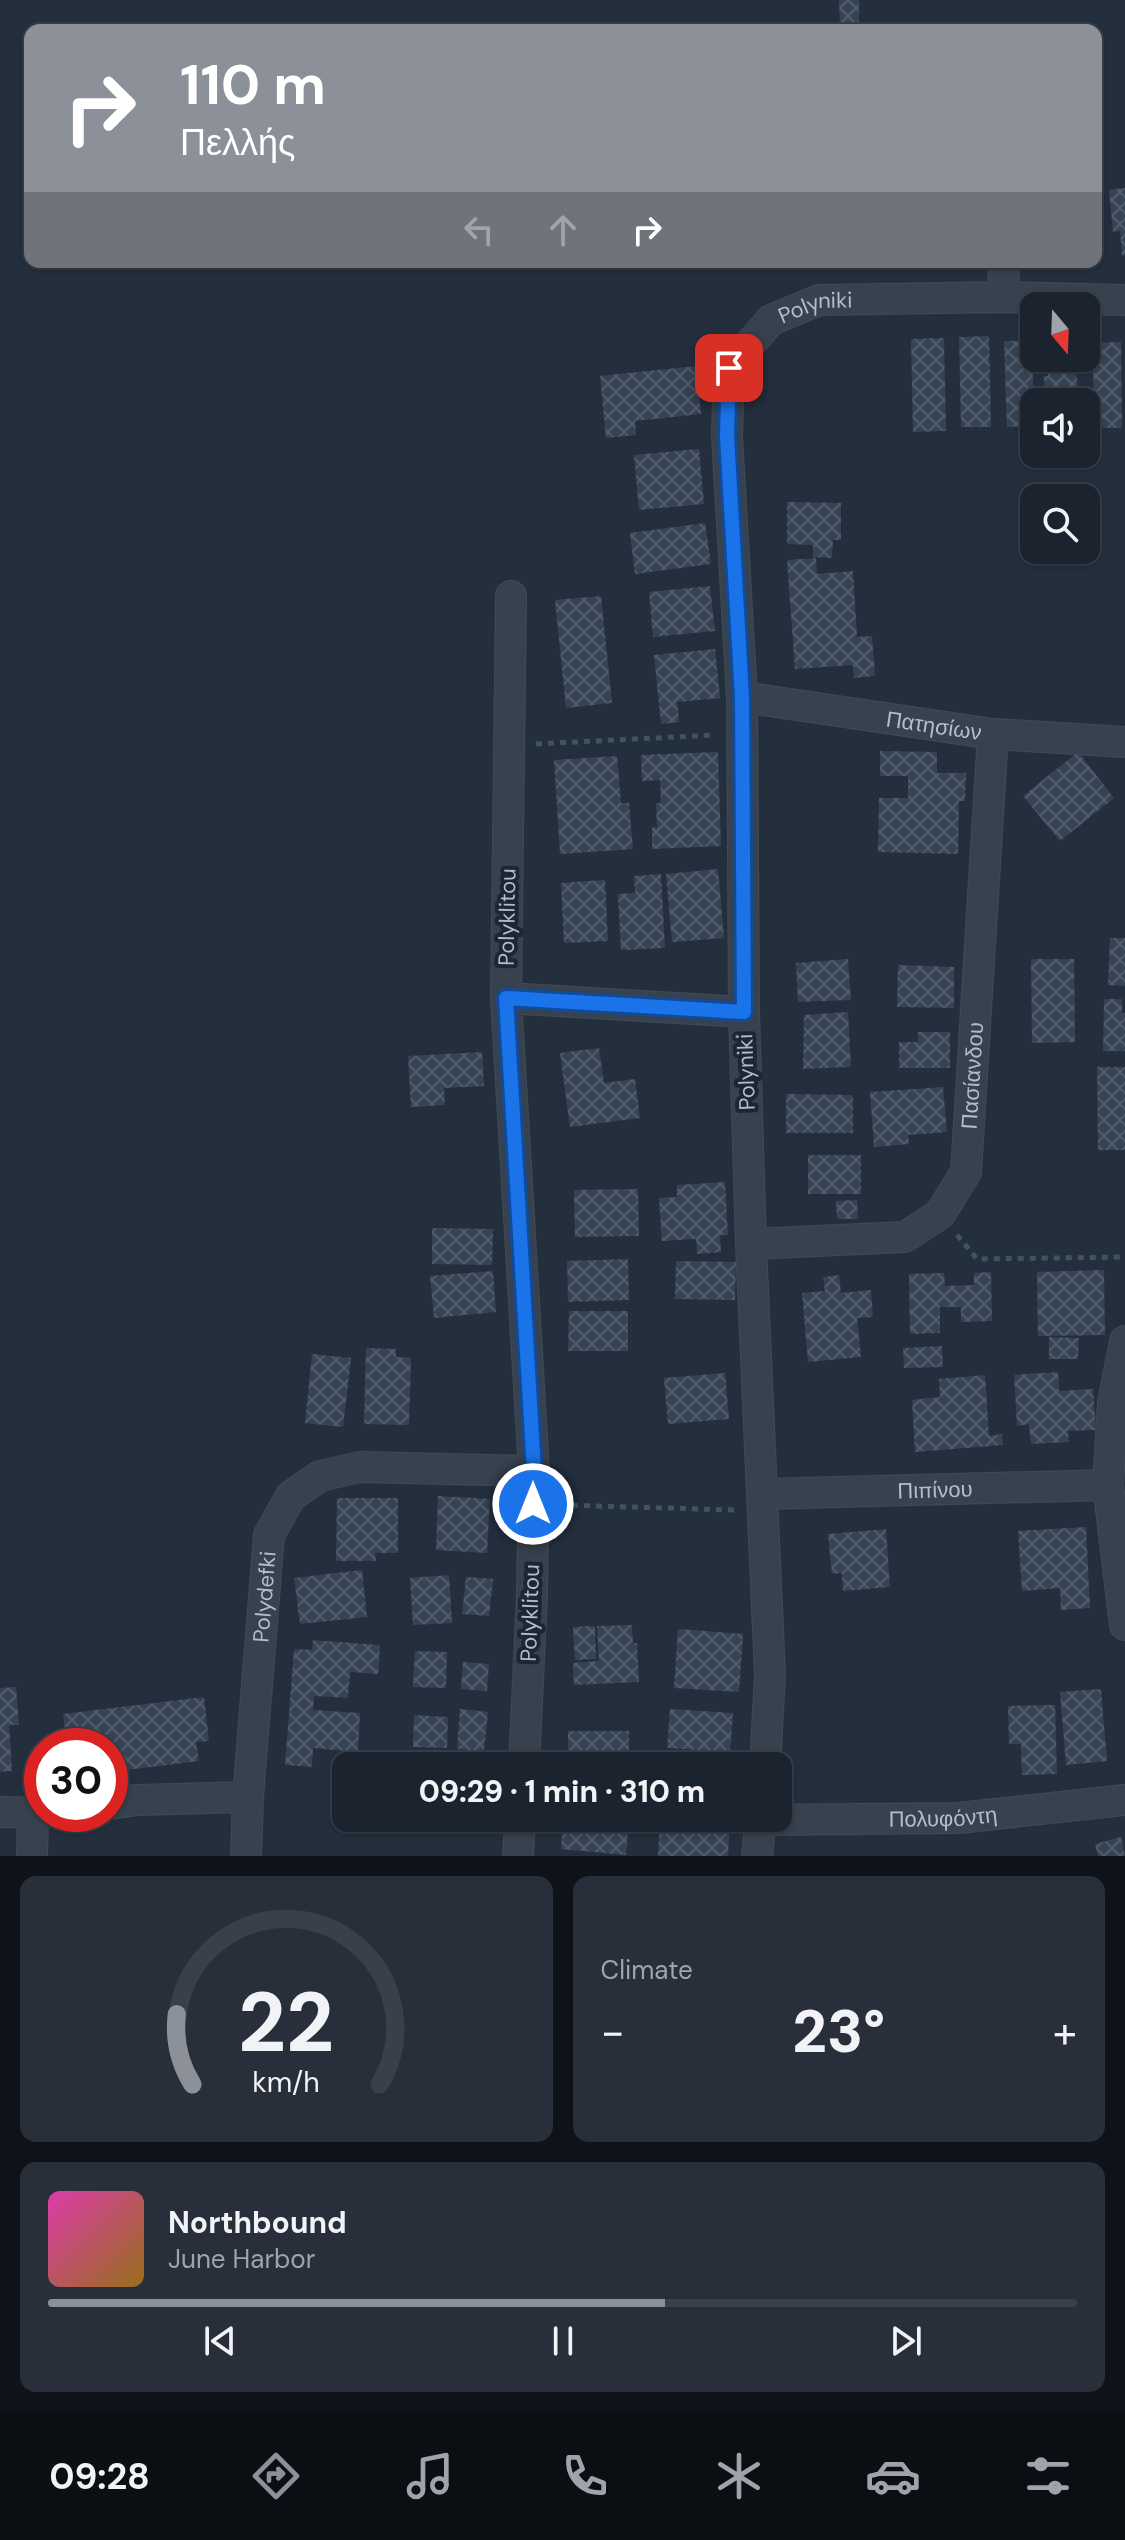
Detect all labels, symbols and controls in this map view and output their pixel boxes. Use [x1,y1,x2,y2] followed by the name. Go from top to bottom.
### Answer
[180,48,326,121] text: 110 m
[48,56,152,160] icon: right
[180,119,295,166] text: Πελλής
[457,208,501,252] icon: left
[541,208,585,252] icon: ahead
[625,208,669,252] icon: right
[774,285,853,330] street label: Polyniki
[1020,292,1100,372] north arrow
[1020,292,1100,564] map controls
[695,334,763,402] pin
[707,346,751,390] icon: arrive
[1020,388,1100,468] button: sound
[1020,484,1100,564] button: search
[884,704,984,747] street label: Πατησίων
[492,868,522,966] street label: Polyklitou
[954,1021,990,1130] street label: Πασίανδου
[730,1033,762,1111] street label: Polyniki
[491,1462,575,1546] position arrow
[897,1474,973,1505] street label: Πιπίνου
[246,1550,282,1643] street label: Polydefki
[514,1564,546,1662] street label: Polyklitou
[24,1728,128,1832] speed limit sign: 30
[419,1772,705,1811] text: 09:29 · 1 min · 310 m
[888,1799,999,1833] street label: Πολυφόντη
[601,1953,693,1987] text: Climate
[238,1968,334,2077] text: 22
[792,1992,885,2071] text: 23°
[601,2003,625,2061] text: −
[1053,2003,1077,2061] text: +
[252,2064,320,2101] text: km/h
[168,2203,347,2242] text: Northbound
[168,2242,315,2276] text: June Harbor
[198,2319,242,2363] icon: previous
[541,2319,585,2363] icon: pause
[884,2319,928,2363] icon: next
[248,2448,304,2504] icon: directions
[402,2448,458,2504] icon: music
[557,2448,613,2504] icon: phone
[711,2448,767,2504] icon: climate
[865,2448,921,2504] icon: car
[1020,2448,1076,2504] icon: filters
[49,2453,150,2500] text: 09:28

